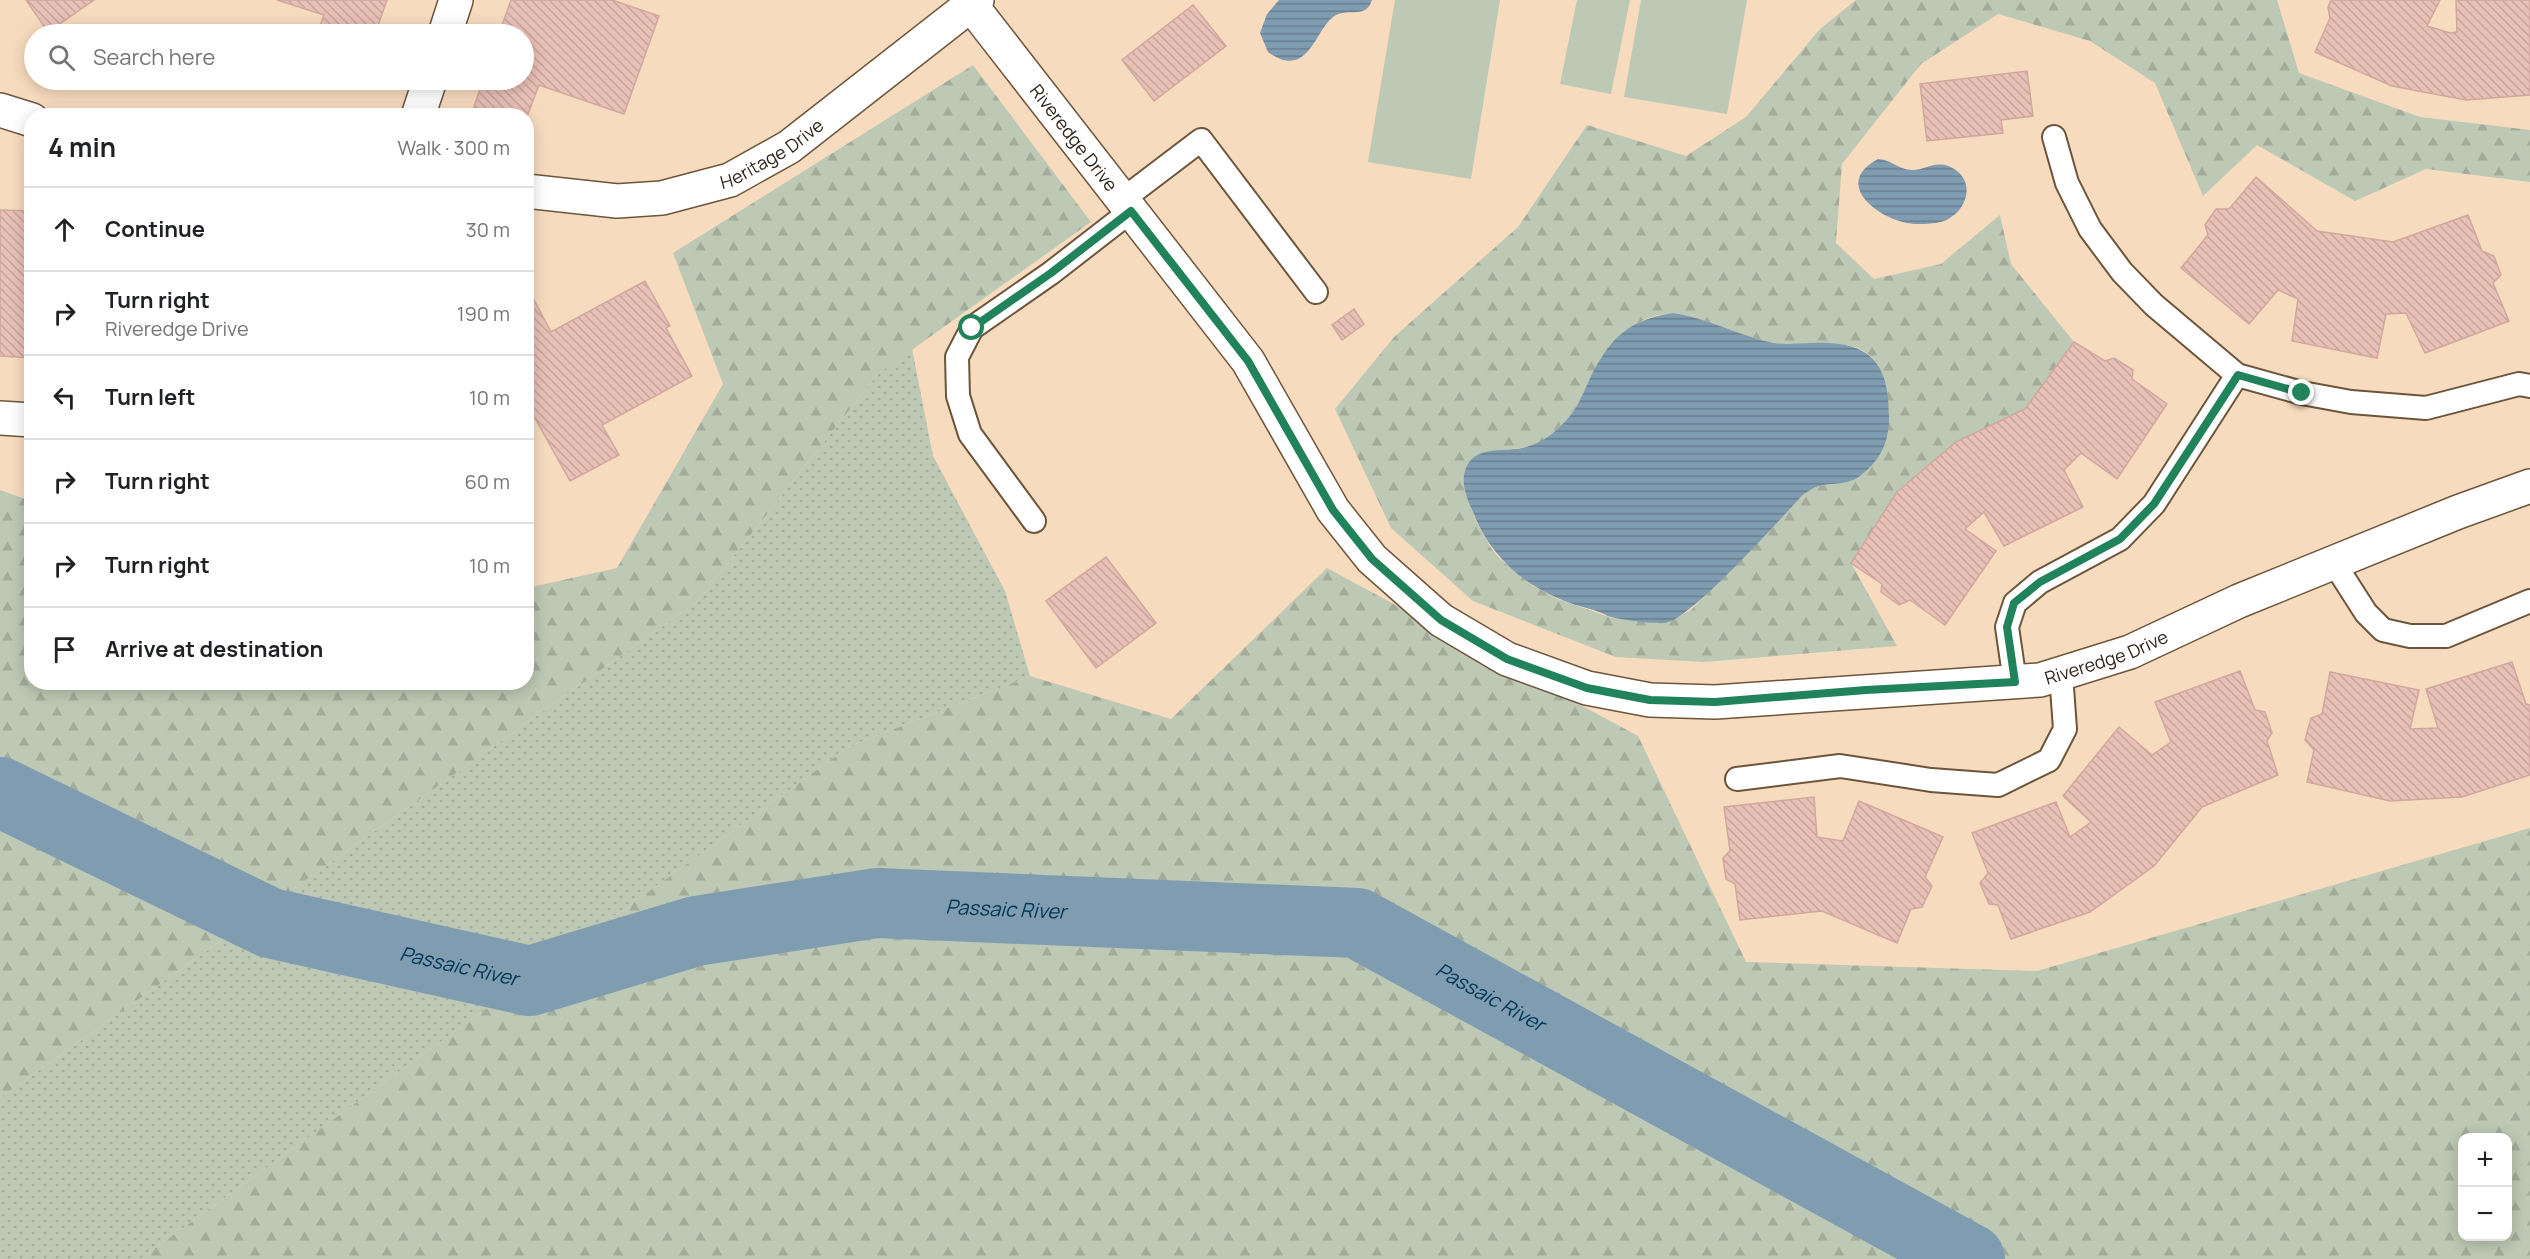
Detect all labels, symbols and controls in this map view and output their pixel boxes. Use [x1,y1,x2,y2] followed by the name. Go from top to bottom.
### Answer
[24,24,534,90] search box
[45,41,78,74] icon: search
[93,42,215,72] text: Search here
[1025,79,1123,196] street label: Riveredge Drive
[717,113,828,194] street label: Heritage Drive
[48,129,116,165] text: 4 min
[398,134,510,161] text: Walk · 300 m
[48,213,81,246] icon: ahead
[105,214,205,244] text: Continue
[466,216,510,243] text: 30 m
[105,285,210,315] text: Turn right
[48,297,81,330] icon: right
[457,300,510,327] text: 190 m
[958,314,984,340] route start
[105,315,249,342] text: Riveredge Drive
[2288,379,2314,405] route end
[48,381,81,414] icon: left
[105,382,195,412] text: Turn left
[469,384,510,411] text: 10 m
[48,465,81,498] icon: right
[105,466,210,496] text: Turn right
[464,468,510,495] text: 60 m
[48,549,81,582] icon: right
[105,550,210,580] text: Turn right
[469,552,510,579] text: 10 m
[2042,624,2172,690] street label: Riveredge Drive
[48,633,81,666] icon: arrive
[105,634,323,664] text: Arrive at destination
[945,892,1069,924] water label: Passaic River
[397,939,524,992] water label: Passaic River
[1431,956,1553,1038] water label: Passaic River
[2458,1133,2512,1241] map controls
[2458,1133,2512,1187] button: +
[2458,1187,2512,1241] button: −

